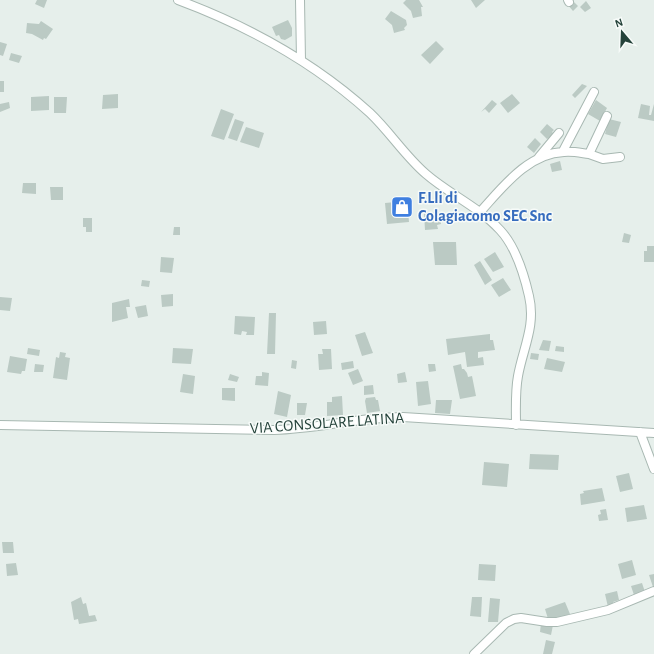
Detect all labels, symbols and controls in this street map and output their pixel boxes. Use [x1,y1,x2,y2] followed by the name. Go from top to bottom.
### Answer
[602,12,642,52] north arrow
[613,17,624,29] text: N
[418,190,552,224] place label: F.Lli di Colagiacomo SEC Snc
[389,194,415,220] shop icon: F.Lli di Colagiacomo SEC Snc
[249,410,405,436] street label: VIA CONSOLARE LATINA

